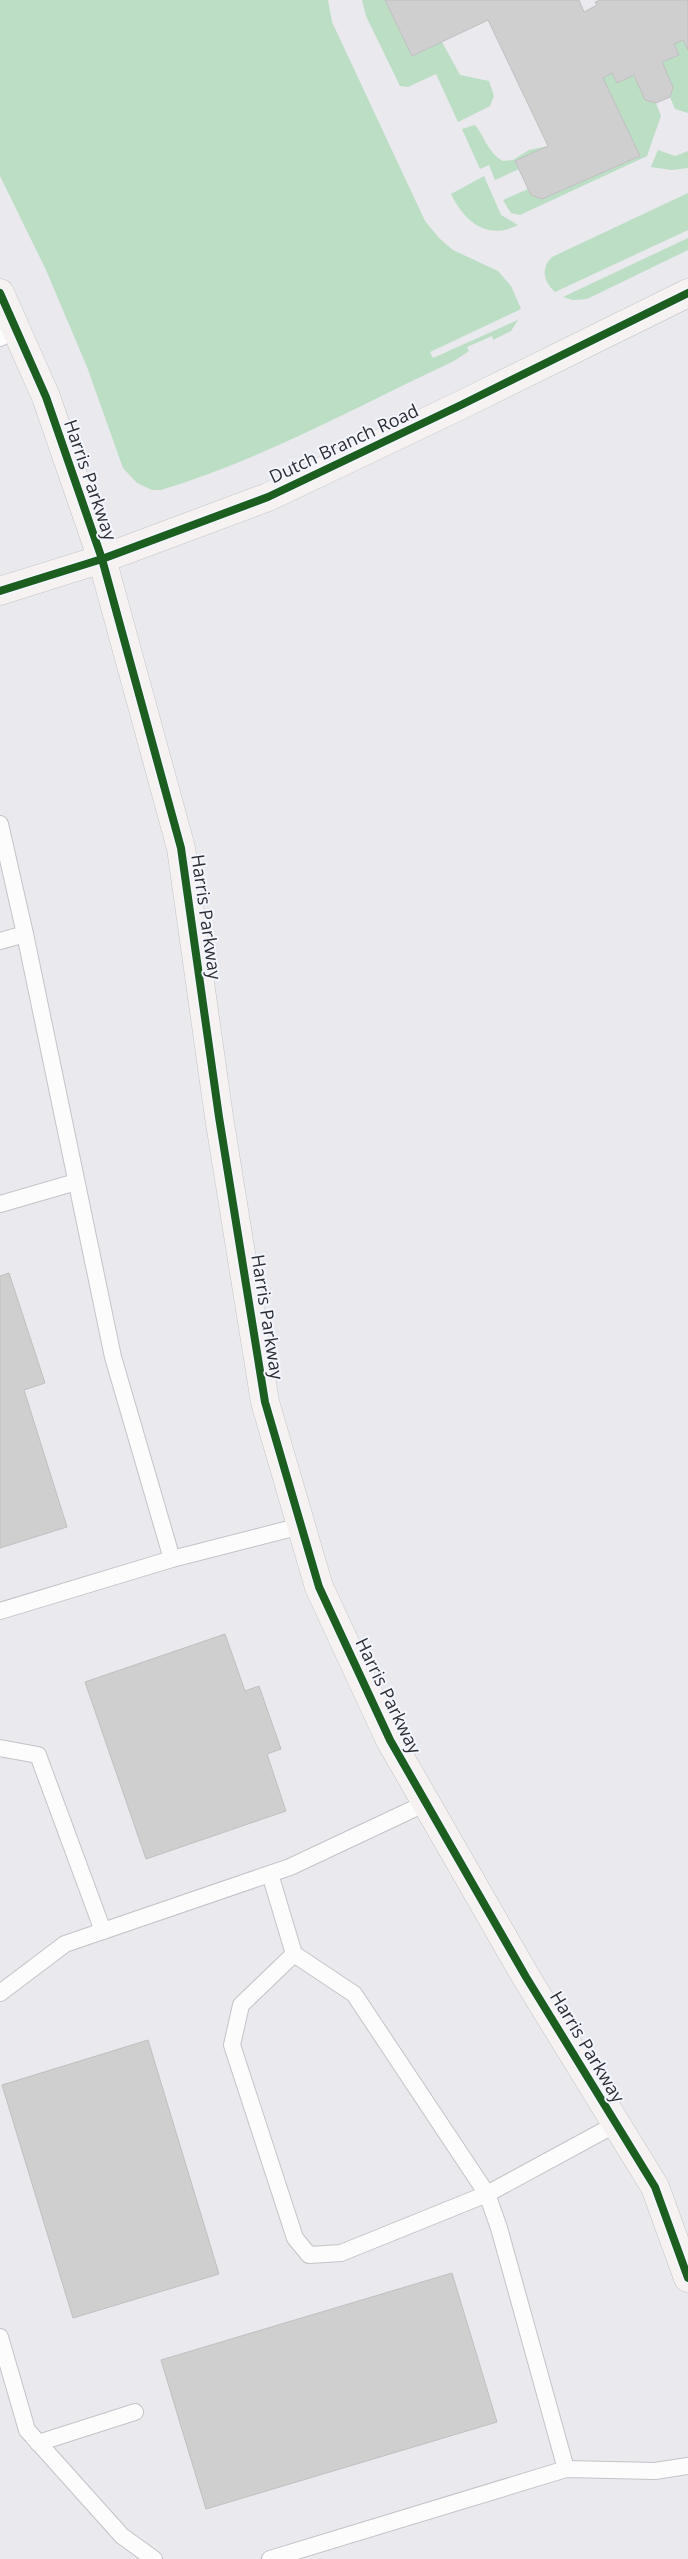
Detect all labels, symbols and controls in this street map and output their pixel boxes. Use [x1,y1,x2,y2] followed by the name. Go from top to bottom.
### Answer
[265,398,422,488] street label: Dutch Branch Road
[59,416,123,544] street label: Harris Parkway
[186,853,228,982] street label: Harris Parkway
[246,1253,290,1382] street label: Harris Parkway
[350,1633,428,1759] street label: Harris Parkway
[545,1986,631,2108] street label: Harris Parkway

